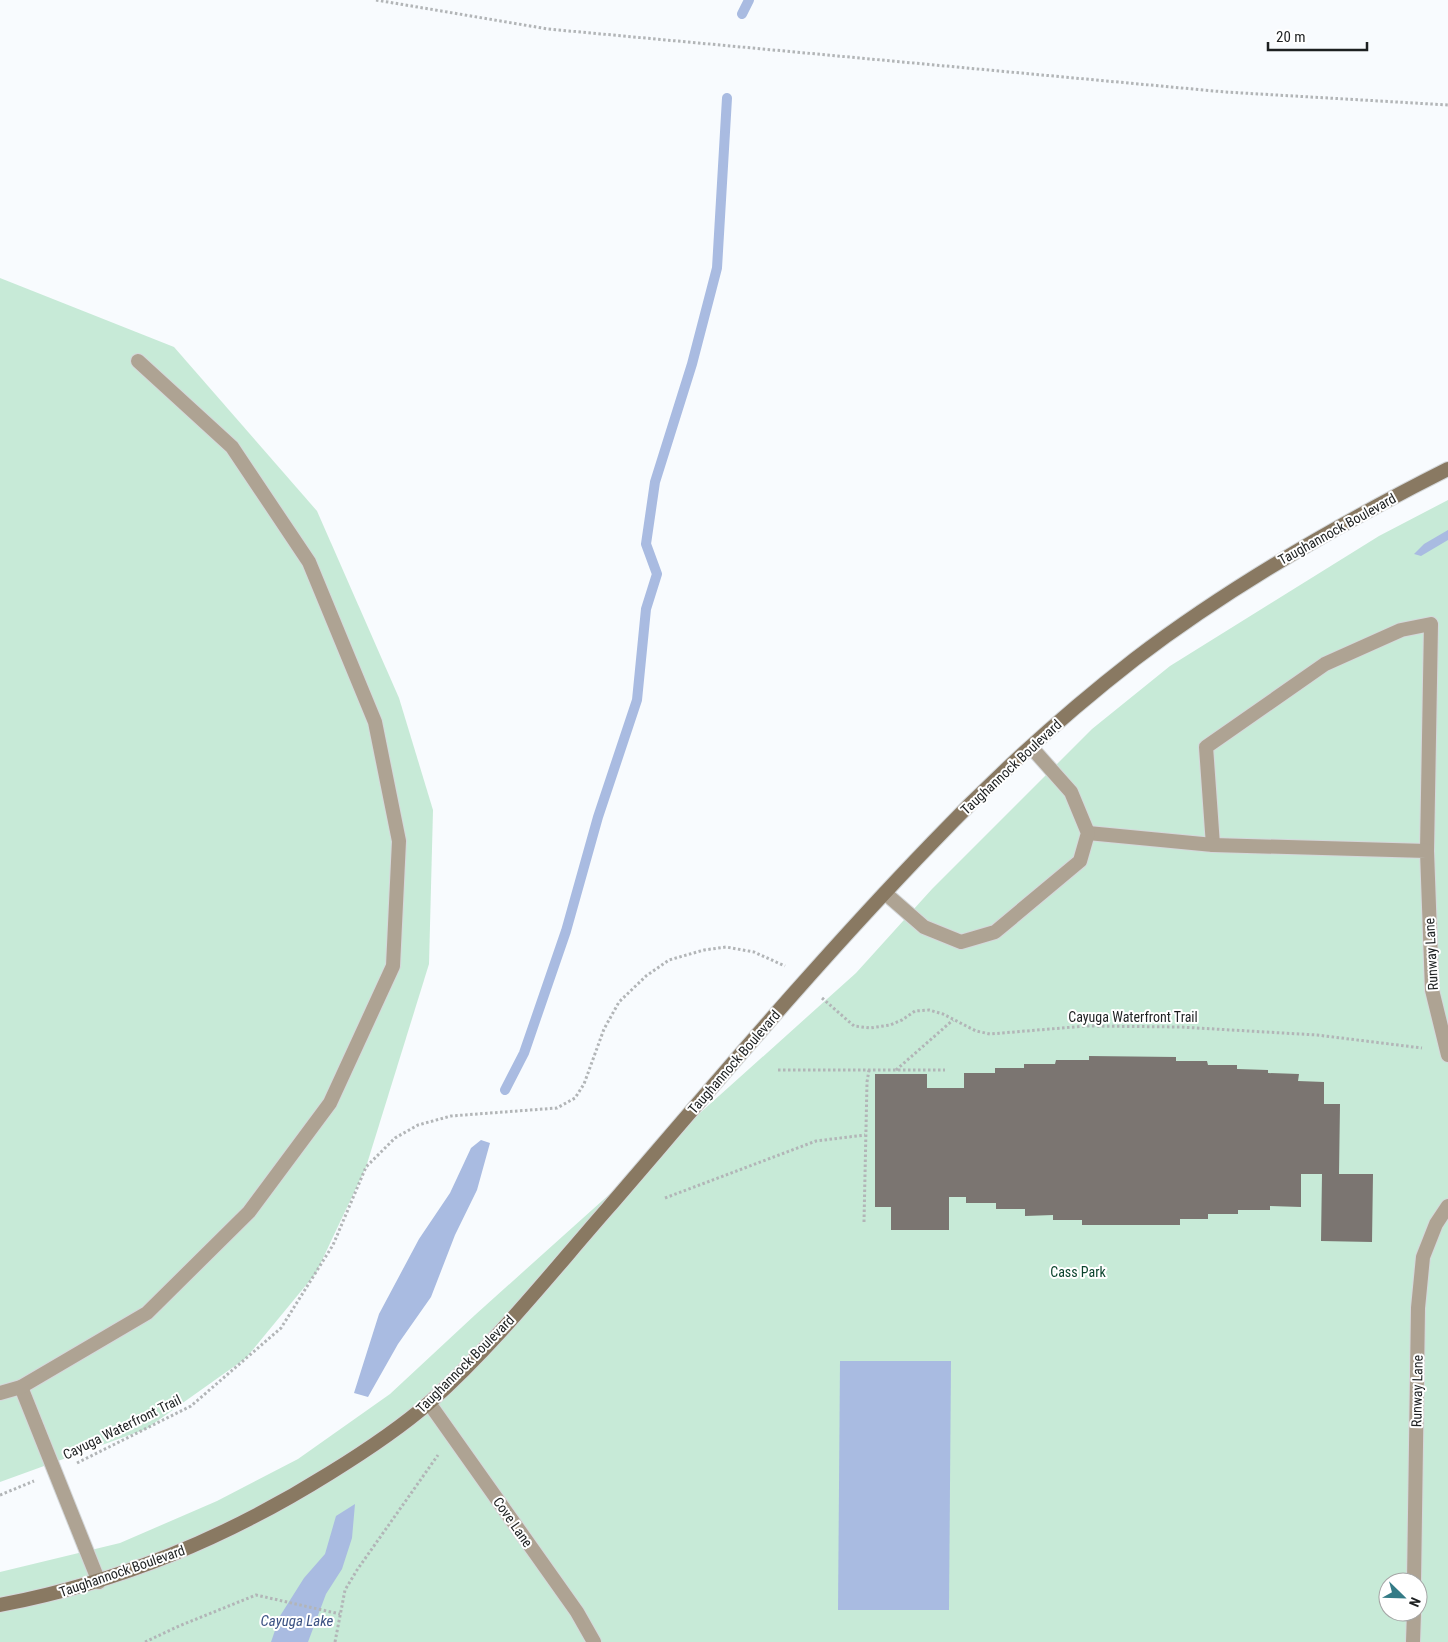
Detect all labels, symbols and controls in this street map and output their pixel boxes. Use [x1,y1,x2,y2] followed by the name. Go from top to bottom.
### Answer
[1268,20,1367,52] scale bar
[1276,28,1306,46] text: 20 m
[1276,490,1398,568] street label: Taughannock Boulevard
[957,716,1065,818] street label: Taughannock Boulevard
[1421,917,1441,991] street label: Runway Lane
[685,1007,783,1117] street label: Taughannock Boulevard
[1068,1009,1198,1025] street label: Cayuga Waterfront Trail
[1050,1264,1106,1280] park label: Cass Park
[413,1312,517,1416] street label: Taughannock Boulevard
[1408,1354,1426,1427] street label: Runway Lane
[60,1391,184,1463] street label: Cayuga Waterfront Trail
[490,1494,536,1550] street label: Cove Lane
[57,1542,187,1600] street label: Taughannock Boulevard
[1378,1572,1428,1622] north arrow
[1406,1595,1424,1609] text: N
[261,1612,334,1630] water label: Cayuga Lake

